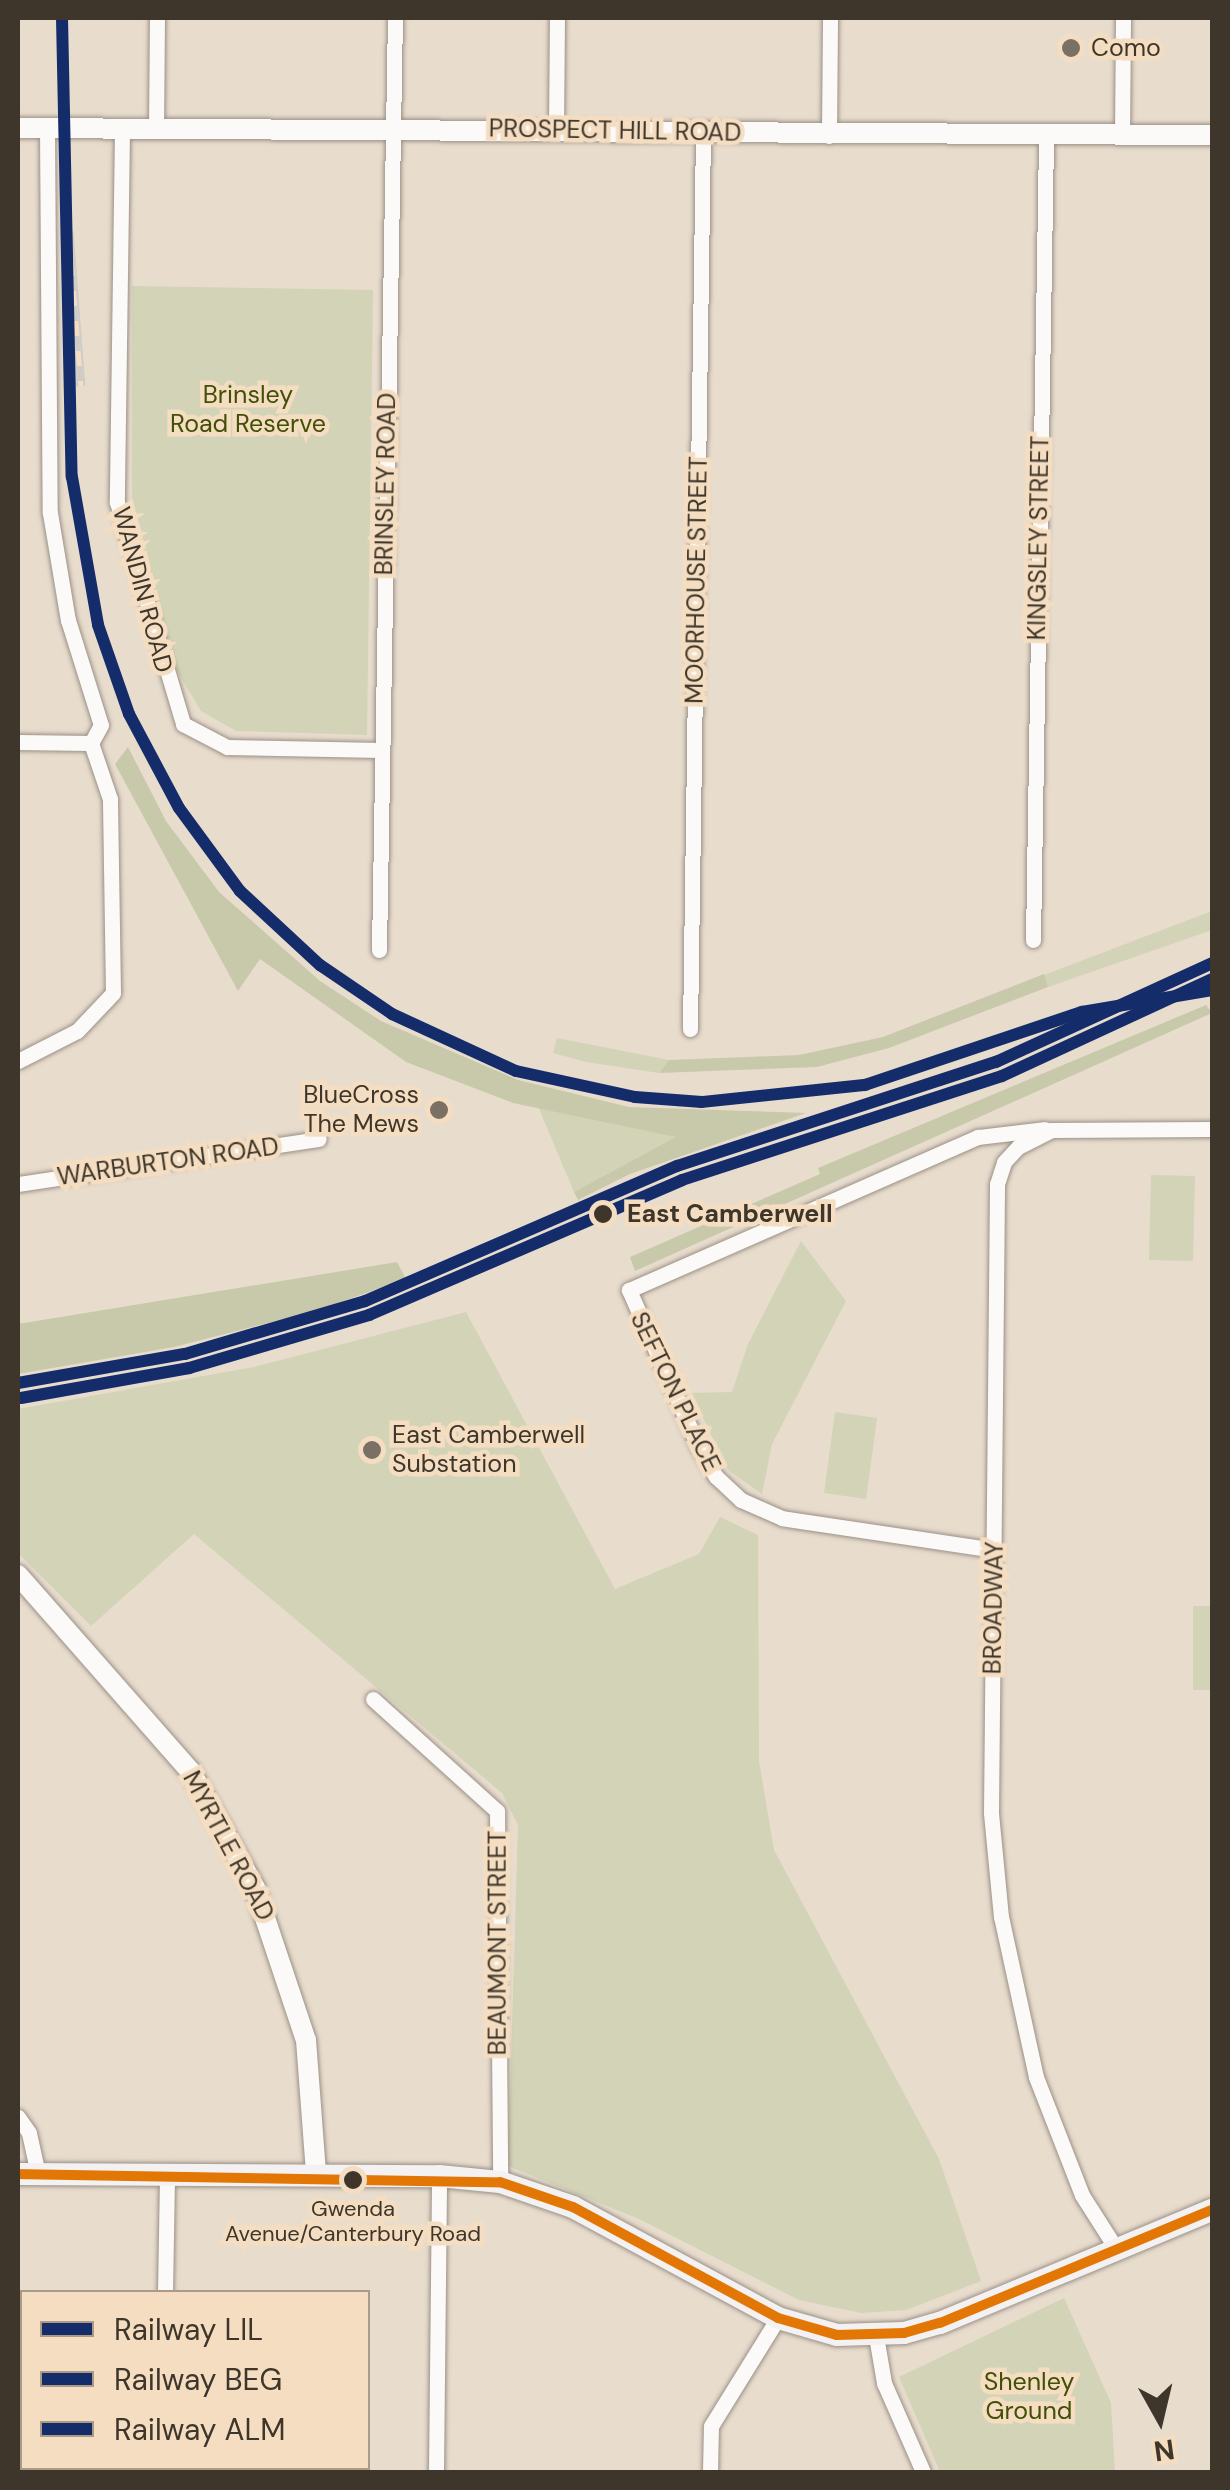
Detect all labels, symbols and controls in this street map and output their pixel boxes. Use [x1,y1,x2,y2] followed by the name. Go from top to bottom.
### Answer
[1091,33,1161,63] place label: Como
[1060,37,1082,59] marker: Como
[488,114,742,148] street label: PROSPECT HILL ROAD
[170,381,326,440] park label: Brinsley Road Reserve
[369,392,403,576] street label: BRINSLEY ROAD
[1022,435,1056,641] street label: KINGSLEY STREET
[680,456,714,704] street label: MOORHOUSE STREET
[106,504,178,676] street label: WANDIN ROAD
[303,1081,419,1140] place label: BlueCross The Mews
[428,1099,450,1121] marker: BlueCross The Mews
[55,1132,281,1192] street label: WARBURTON ROAD
[588,1199,618,1229] marker: East Camberwell
[627,1199,833,1229] place label: East Camberwell
[623,1307,727,1477] street label: SEFTON PLACE
[392,1421,585,1480] place label: East Camberwell Substation
[361,1439,383,1461] marker: East Camberwell Substation
[978,1541,1010,1675] street label: BROADWAY
[176,1766,280,1926] street label: MYRTLE ROAD
[483,1831,513,2055] street label: BEAUMONT STREET
[343,2170,363,2190] marker: Gwenda Avenue/Canterbury Road
[225,2195,481,2246] place label: Gwenda Avenue/Canterbury Road
[20,2290,370,2470] legend
[114,2310,263,2349] text: Railway LIL
[114,2360,282,2399] text: Railway BEG
[984,2368,1074,2427] park label: Shenley Ground
[1110,2370,1210,2470] north arrow
[114,2410,285,2449] text: Railway ALM
[1152,2430,1177,2470] text: N

